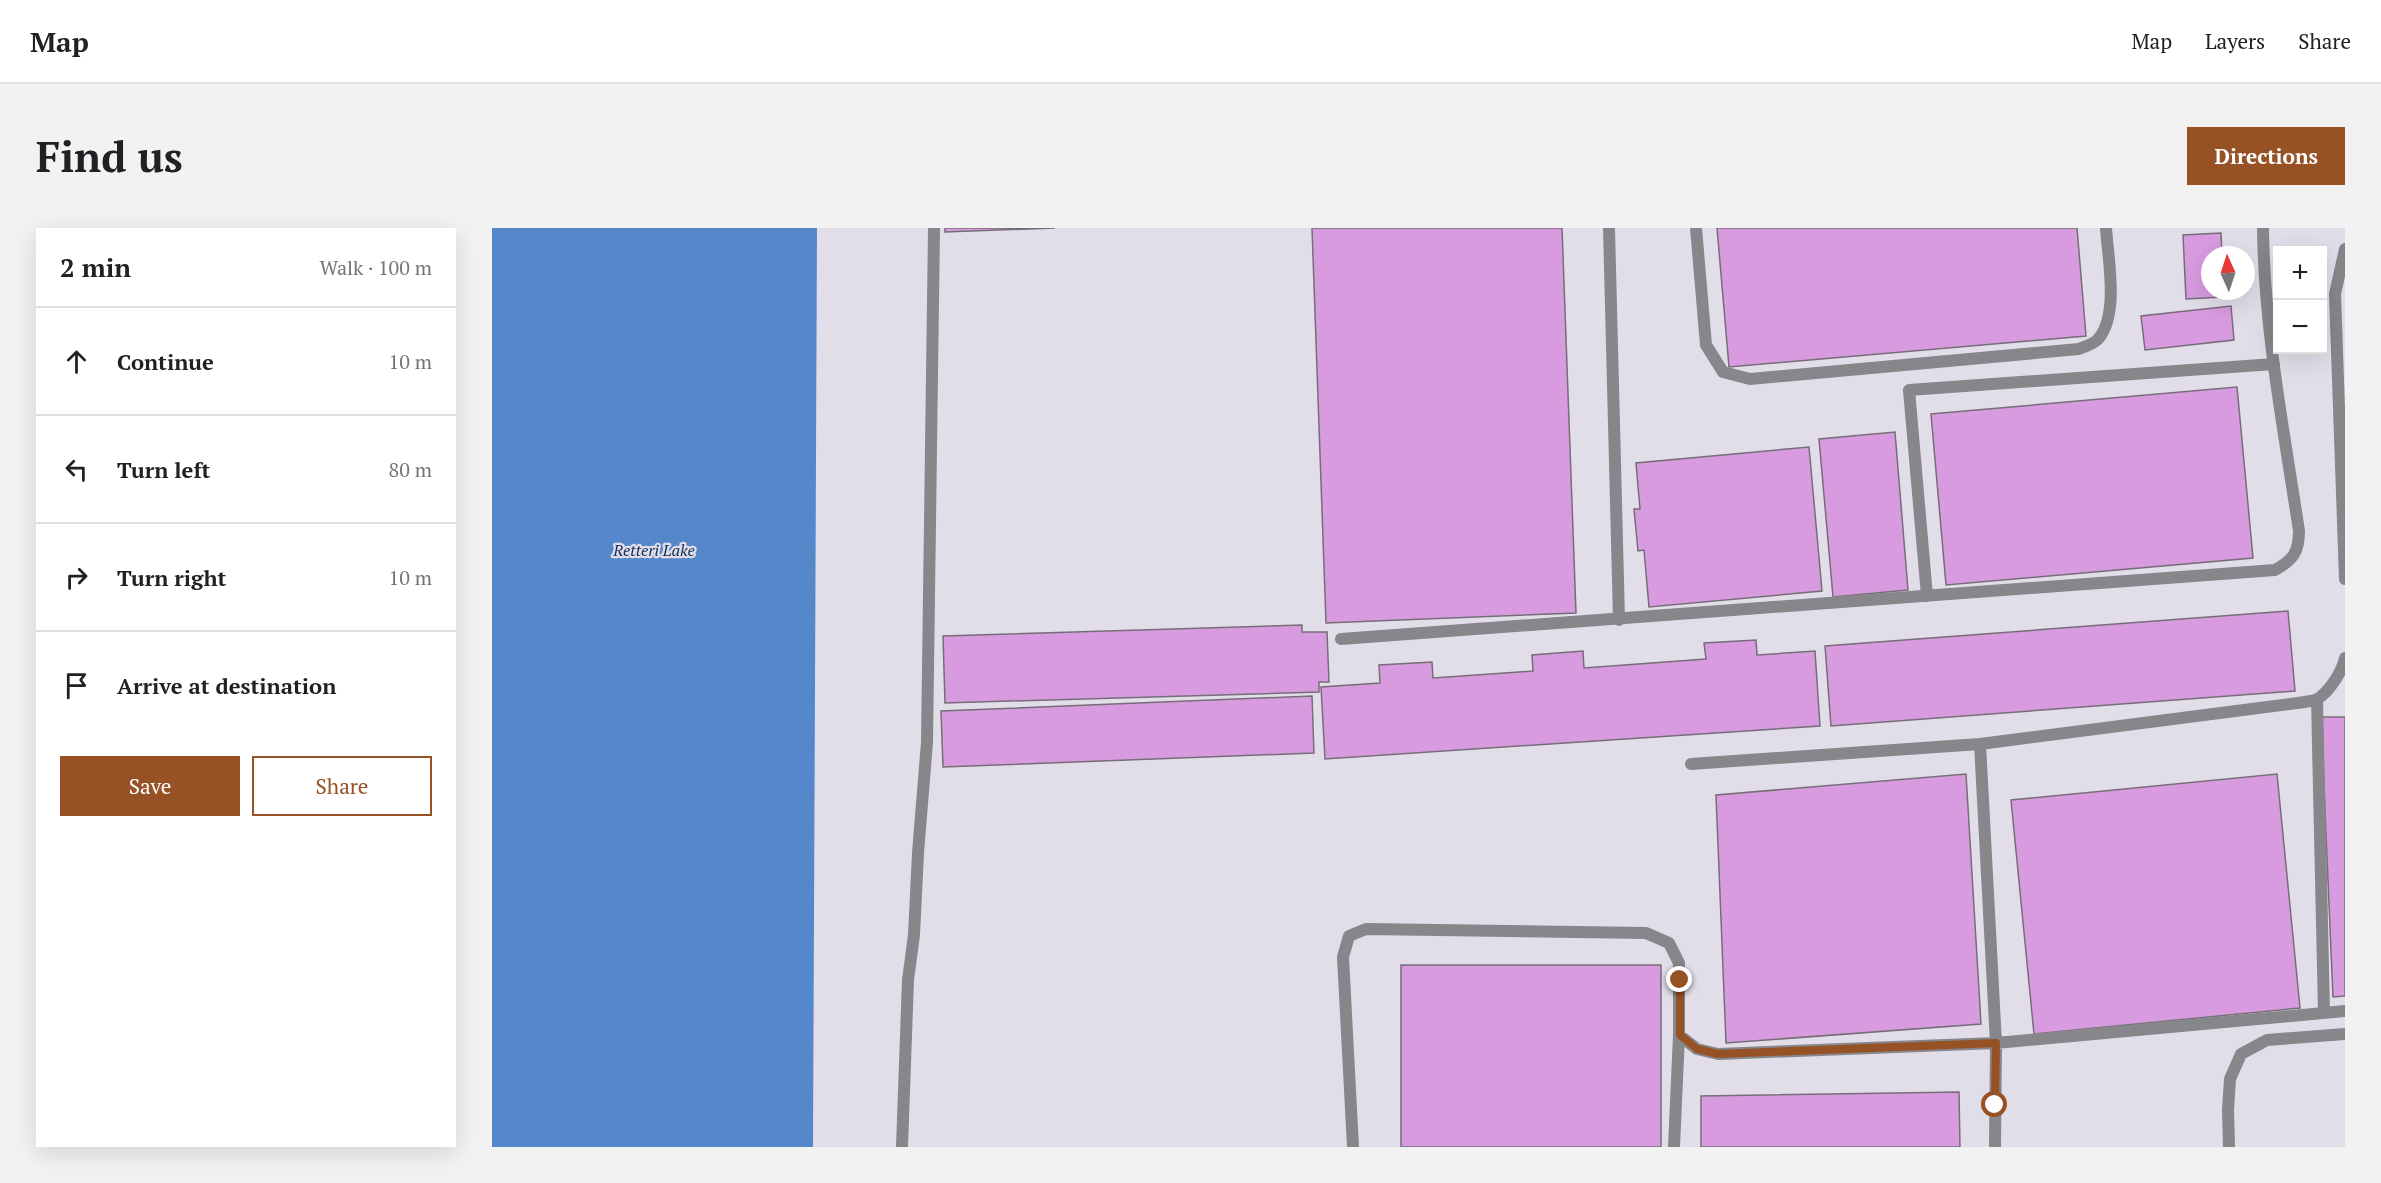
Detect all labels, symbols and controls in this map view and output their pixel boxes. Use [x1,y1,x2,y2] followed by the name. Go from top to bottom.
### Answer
[30,23,89,60] text: Map
[2131,27,2172,55] text: Map
[2205,27,2265,55] text: Layers
[2298,27,2351,55] text: Share
[2187,127,2345,185] button: Directions
[36,128,183,184] text: Find us
[2201,246,2255,300] north arrow
[2273,246,2327,354] map controls
[2273,246,2327,300] button: +
[60,250,131,284] text: 2 min
[320,254,432,281] text: Walk · 100 m
[2273,300,2327,354] button: −
[60,345,93,378] icon: ahead
[117,347,214,376] text: Continue
[389,348,432,375] text: 10 m
[60,453,93,486] icon: left
[117,455,210,484] text: Turn left
[389,456,432,483] text: 80 m
[612,539,695,561] water label: Retteri Lake
[60,561,93,594] icon: right
[117,563,226,592] text: Turn right
[389,564,432,591] text: 10 m
[60,669,93,702] icon: arrive
[117,671,336,700] text: Arrive at destination
[60,756,240,816] button: Save
[252,756,432,816] button: Share
[1666,966,1692,992] route end
[1981,1091,2007,1117] route start

